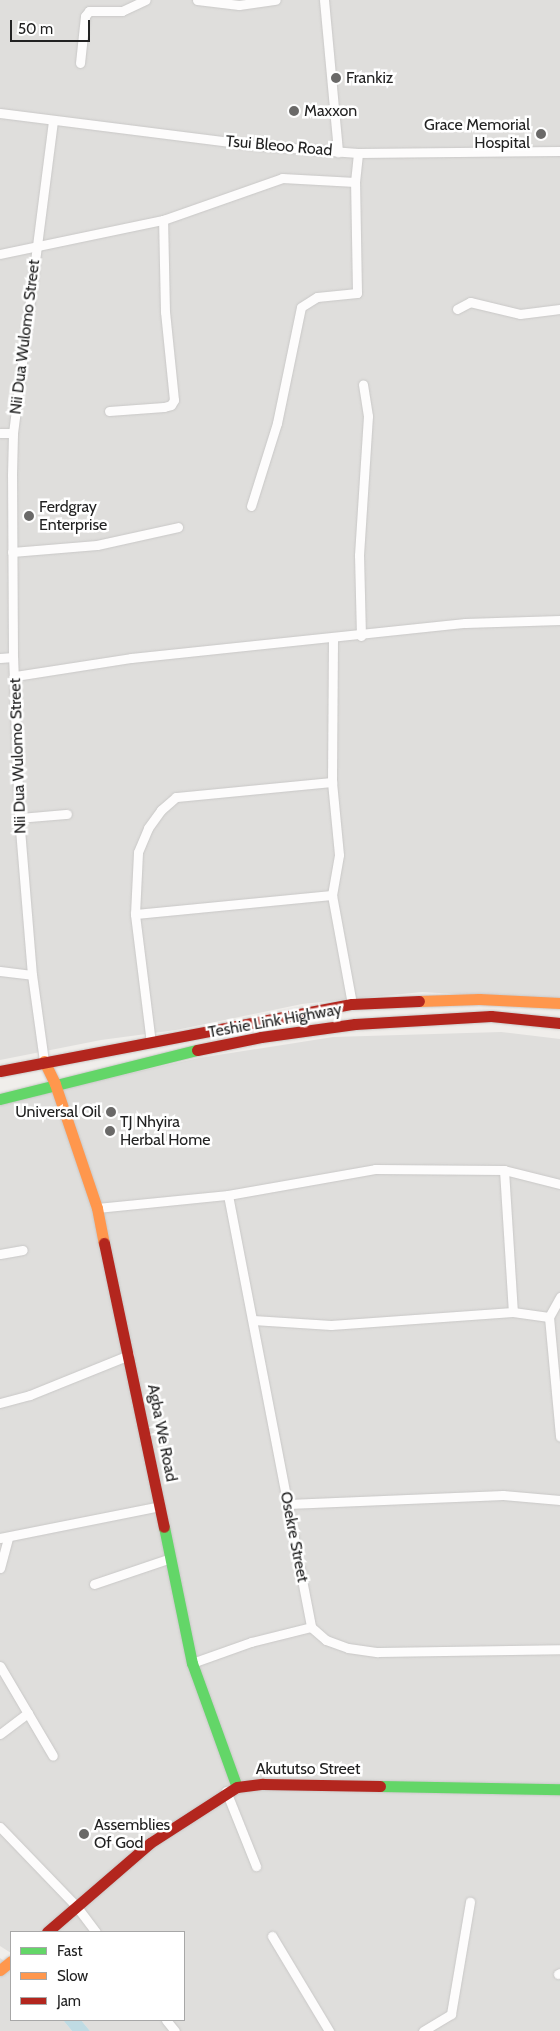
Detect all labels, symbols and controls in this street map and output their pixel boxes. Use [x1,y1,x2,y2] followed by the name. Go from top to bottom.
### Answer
[12,10,92,42] scale bar
[18,20,53,38] text: 50 m
[346,68,393,88] place label: Frankiz
[330,72,342,84] marker: Frankiz
[304,101,357,121] place label: Maxxon
[288,105,300,117] marker: Maxxon
[424,115,530,153] place label: Grace Memorial Hospital
[534,127,548,141] marker: Grace Memorial Hospital
[225,132,333,160] street label: Tsui Bleoo Road
[6,259,44,415] street label: Nii Dua Wulomo Street
[39,497,107,535] place label: Ferdgray Enterprise
[23,510,35,522] marker: Ferdgray Enterprise
[6,678,30,834] street label: Nii Dua Wulomo Street
[207,1000,343,1042] street label: Teshie Link Highway
[15,1102,101,1122] place label: Universal Oil
[105,1106,117,1118] marker: Universal Oil
[120,1112,210,1150] place label: TJ Nhyira Herbal Home
[104,1125,116,1137] marker: TJ Nhyira Herbal Home
[143,1383,181,1483] street label: Agba We Road
[276,1490,312,1584] street label: Osekre Street
[256,1759,360,1779] street label: Akututso Street
[94,1815,170,1853] place label: Assemblies Of God
[78,1828,90,1840] marker: Assemblies Of God
[10,1931,185,2021] legend
[57,1942,82,1960] text: Fast
[57,1967,88,1985] text: Slow
[57,1992,81,2010] text: Jam

